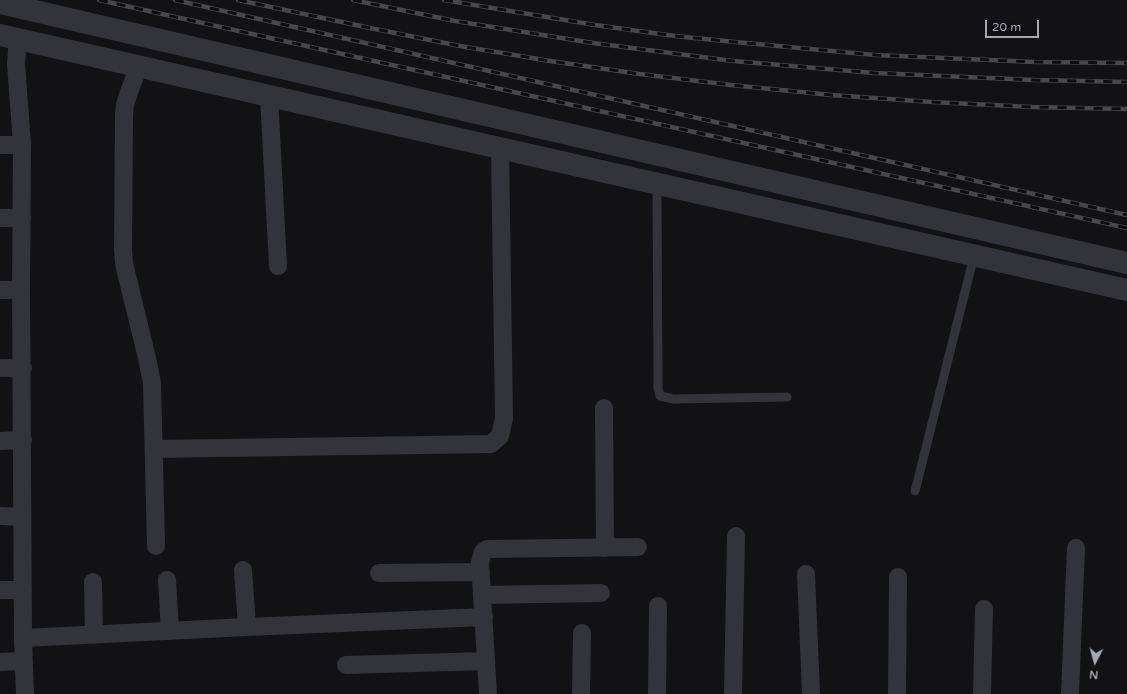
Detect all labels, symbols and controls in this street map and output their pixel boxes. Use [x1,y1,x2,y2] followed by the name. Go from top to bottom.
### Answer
[987,12,1041,38] scale bar
[992,20,1021,34] text: 20 m
[1075,642,1115,682] north arrow
[1089,668,1099,681] text: N

